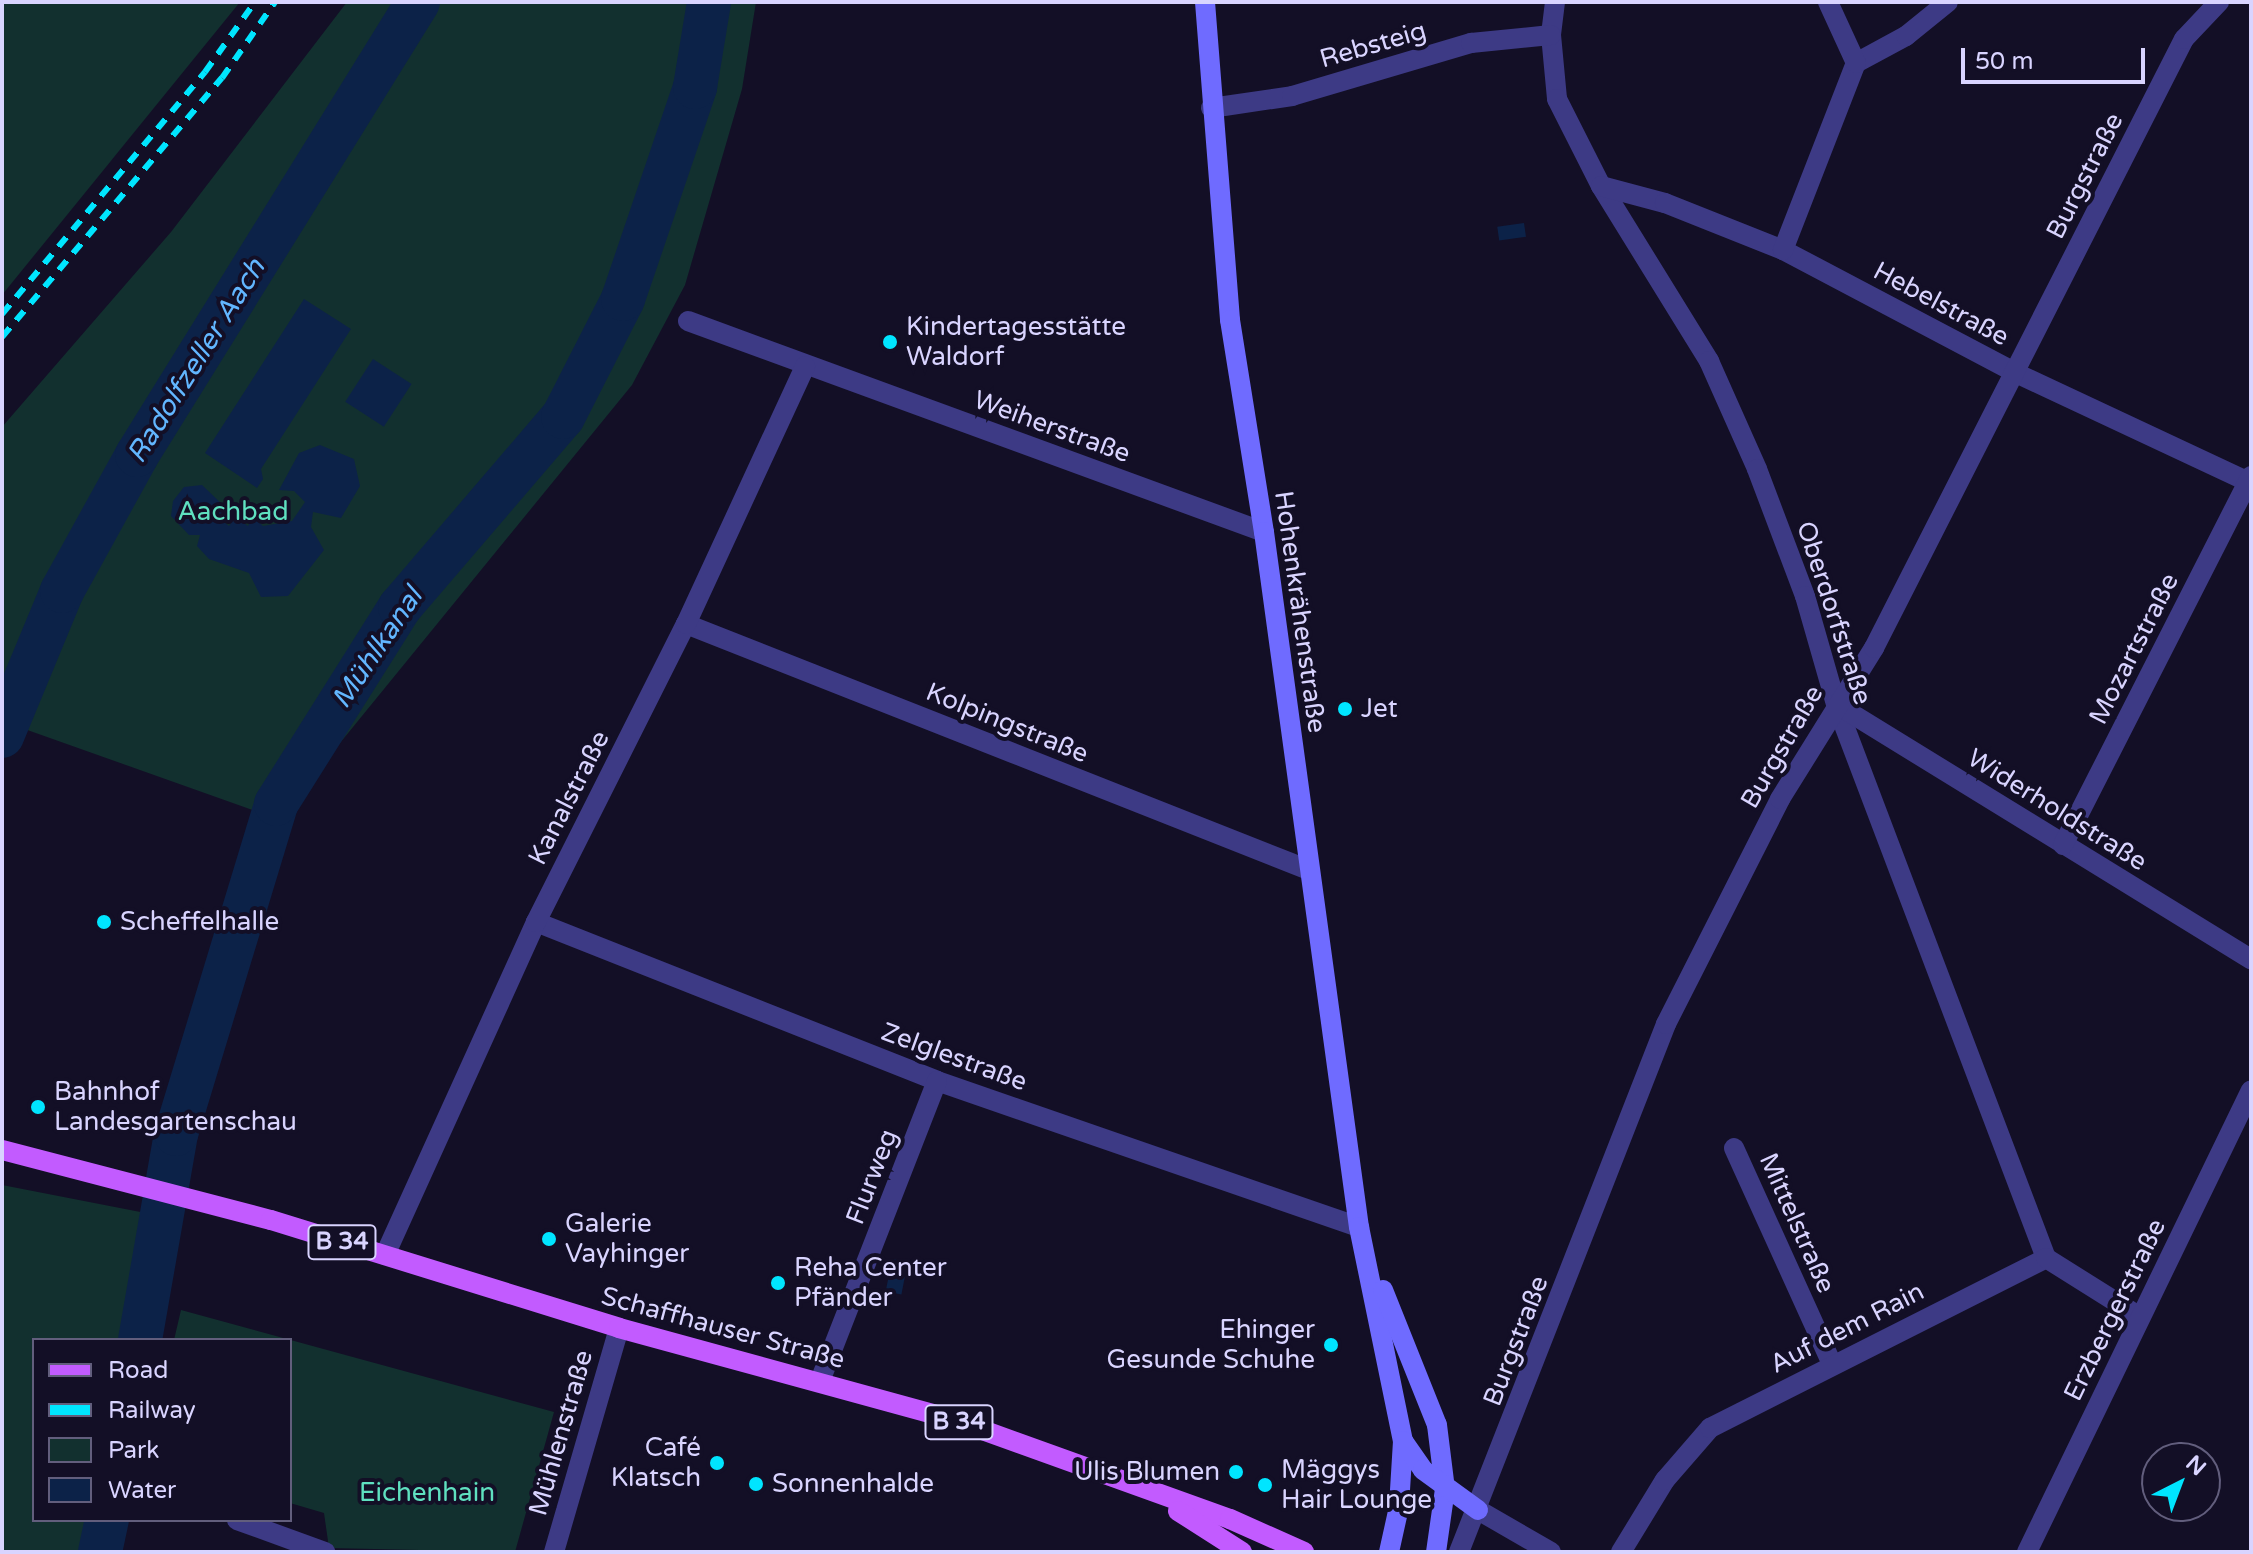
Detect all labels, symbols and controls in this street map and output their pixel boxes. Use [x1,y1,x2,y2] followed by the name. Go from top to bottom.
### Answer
[1316,15,1430,75] street label: Rebsteig
[1965,32,2149,82] scale bar
[1975,47,2033,76] text: 50 m
[2040,108,2130,244] street label: Burgstraße
[120,253,272,469] water label: Radolfzeller Aach
[1868,255,2014,353] street label: Hebelstraße
[906,311,1126,372] place label: Kindertagesstätte Waldorf
[881,333,899,351] marker: Kindertagesstätte Waldorf
[970,384,1134,470] street label: Weiherstraße
[1268,489,1332,735] street label: Hohenkrähenstraße
[177,496,289,528] park label: Aachbad
[1790,517,1878,709] street label: Oberdorfstraße
[2083,568,2185,730] street label: Mozartstraße
[324,581,430,715] water label: Mühlkanal
[921,676,1093,770] street label: Kolpingstraße
[1734,680,1830,814] street label: Burgstraße
[1361,693,1398,725] place label: Jet
[1336,700,1354,718] marker: Jet
[522,726,616,870] street label: Kanalstraße
[1962,742,2152,878] street label: Widerholdstraße
[120,906,279,938] place label: Scheffelhalle
[95,913,113,931] marker: Scheffelhalle
[877,1016,1031,1098] street label: Zelglestraße
[54,1076,297,1138] place label: Bahnhof Landesgartenschau
[29,1098,47,1116] marker: Bahnhof Landesgartenschau
[840,1125,904,1229] street label: Flurweg
[1752,1148,1842,1298] street label: Mittelstraße
[565,1208,689,1270] place label: Galerie Vayhinger
[2057,1214,2173,1406] street label: Erzbergerstraße
[306,1222,378,1262] road number: B 34
[540,1230,558,1248] marker: Galerie Vayhinger
[794,1252,947,1314] place label: Reha Center Pfänder
[1477,1271,1555,1411] street label: Burgstraße
[769,1274,787,1292] marker: Reha Center Pfänder
[1765,1276,1929,1380] street label: Auf dem Rain
[598,1280,848,1376] street label: Schaffhauser Straße
[1107,1314,1315,1376] place label: Ehinger Gesunde Schuhe
[1322,1336,1340,1354] marker: Ehinger Gesunde Schuhe
[32,1338,292,1522] legend
[522,1347,600,1519] street label: Mühlenstraße
[108,1356,168,1385] text: Road
[108,1396,196,1425] text: Railway
[923,1402,995,1442] road number: B 34
[611,1432,701,1494] place label: Café Klatsch
[108,1436,159,1465] text: Park
[2141,1442,2221,1522] north arrow
[2180,1450,2211,1481] text: N
[708,1454,726,1472] marker: Café Klatsch
[1281,1454,1432,1516] place label: Mäggys Hair Lounge
[1074,1456,1220,1488] place label: Ulis Blumen
[1227,1463,1245,1481] marker: Ulis Blumen
[772,1468,934,1500] place label: Sonnenhalde
[747,1475,765,1493] marker: Sonnenhalde
[108,1476,176,1505] text: Water
[1256,1476,1274,1494] marker: Mäggys Hair Lounge
[359,1477,495,1509] park label: Eichenhain

